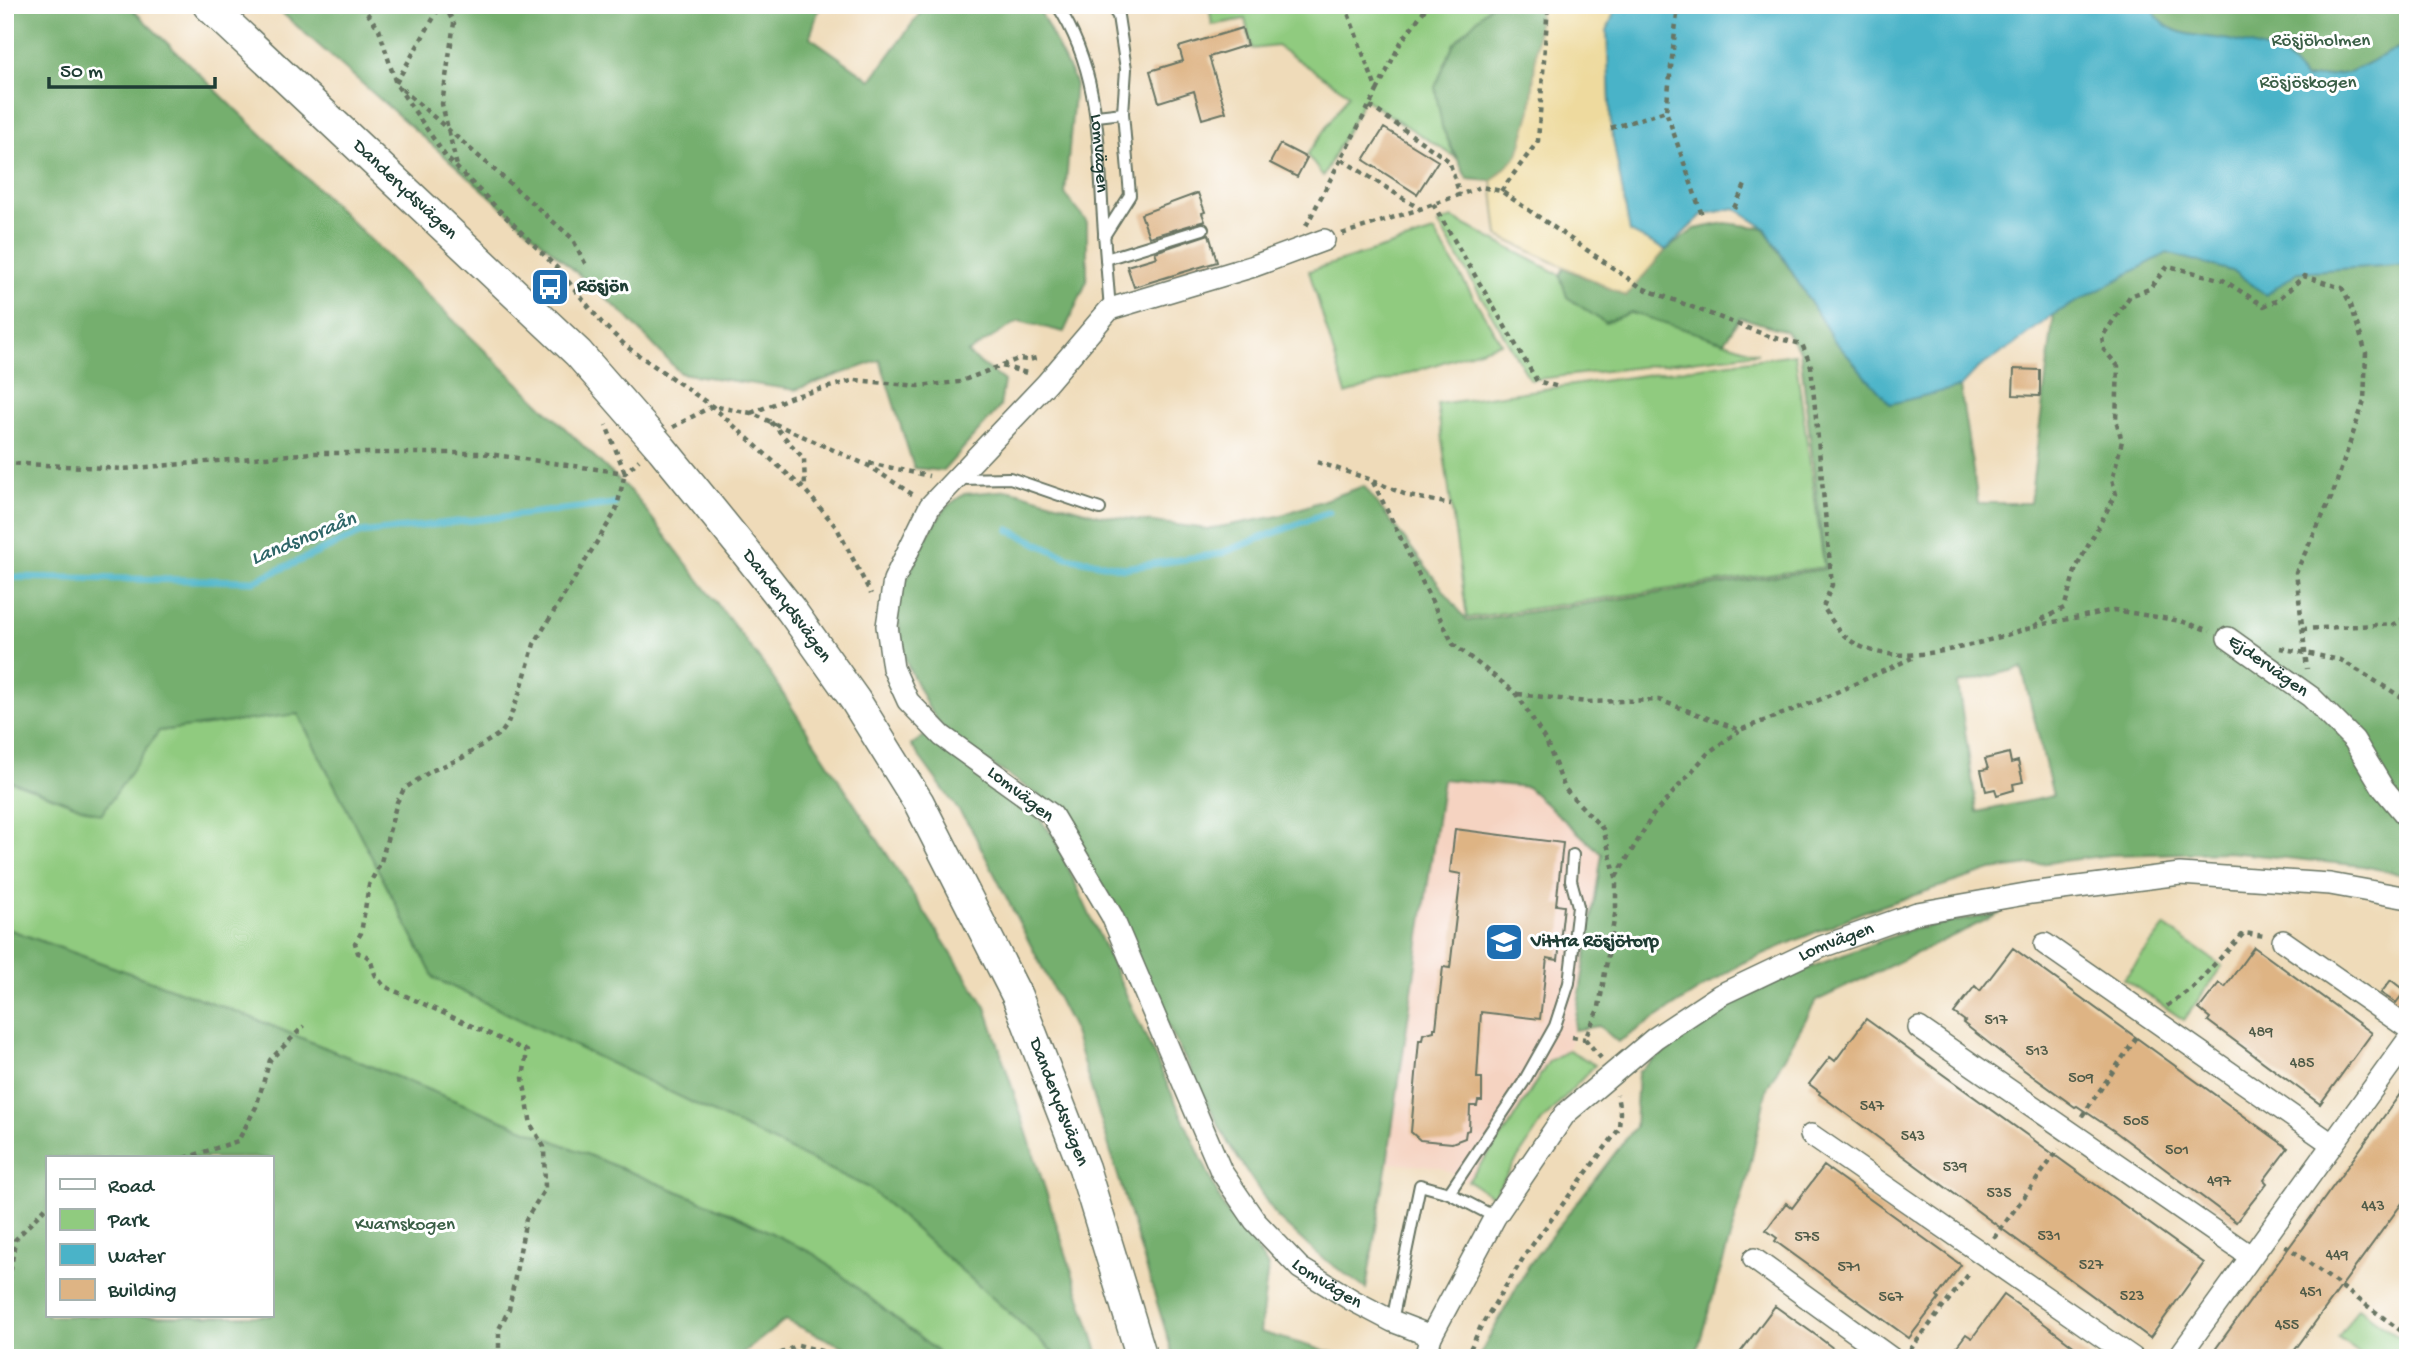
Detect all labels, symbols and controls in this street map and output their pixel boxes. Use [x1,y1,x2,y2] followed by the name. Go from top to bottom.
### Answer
[2272,30,2370,53] park label: Rösjöholmen
[49,46,215,90] scale bar
[60,61,103,86] text: 50 m
[2259,72,2357,95] park label: Rösjöskogen
[1084,113,1113,193] street label: Lomvägen
[346,134,462,245] street label: Danderydsvägen
[529,266,571,308] bus stop icon: Rösjön
[576,276,629,299] place label: Rösjön
[248,507,361,572] water label: Landsnoraån
[735,543,836,667] street label: Danderydsvägen
[2223,630,2313,703] street label: Ejdervägen
[982,762,1058,828] street label: Lomvägen
[1795,918,1877,967] street label: Lomvägen
[1483,921,1525,963] school or university icon: Vittra Rösjötorp
[1530,931,1660,954] place label: Vittra Rösjötorp
[1984,1012,2008,1031] house number: 517
[2249,1024,2273,1043] house number: 489
[1022,1033,1094,1170] street label: Danderydsvägen
[2025,1043,2049,1062] house number: 513
[2290,1055,2314,1074] house number: 485
[2068,1070,2094,1089] house number: 509
[1860,1098,1885,1117] house number: 547
[2123,1113,2149,1132] house number: 505
[1901,1128,1925,1147] house number: 543
[2165,1142,2189,1161] house number: 501
[46,1156,273,1318] legend
[1943,1159,1967,1178] house number: 539
[2207,1173,2232,1192] house number: 497
[108,1176,156,1201] text: Road
[1986,1185,2012,1204] house number: 535
[2361,1198,2385,1217] house number: 443
[107,1210,151,1235] text: Park
[355,1214,455,1237] park label: Kvarnskogen
[2037,1228,2061,1247] house number: 531
[1794,1229,1820,1248] house number: 575
[108,1246,166,1271] text: Water
[2325,1247,2349,1266] house number: 449
[1286,1254,1366,1315] street label: Lomvägen
[2079,1257,2104,1276] house number: 527
[1837,1259,1861,1278] house number: 571
[107,1280,177,1305] text: Building
[2300,1284,2322,1303] house number: 451
[2120,1288,2144,1307] house number: 523
[1879,1289,1904,1308] house number: 567
[2275,1317,2299,1336] house number: 455

